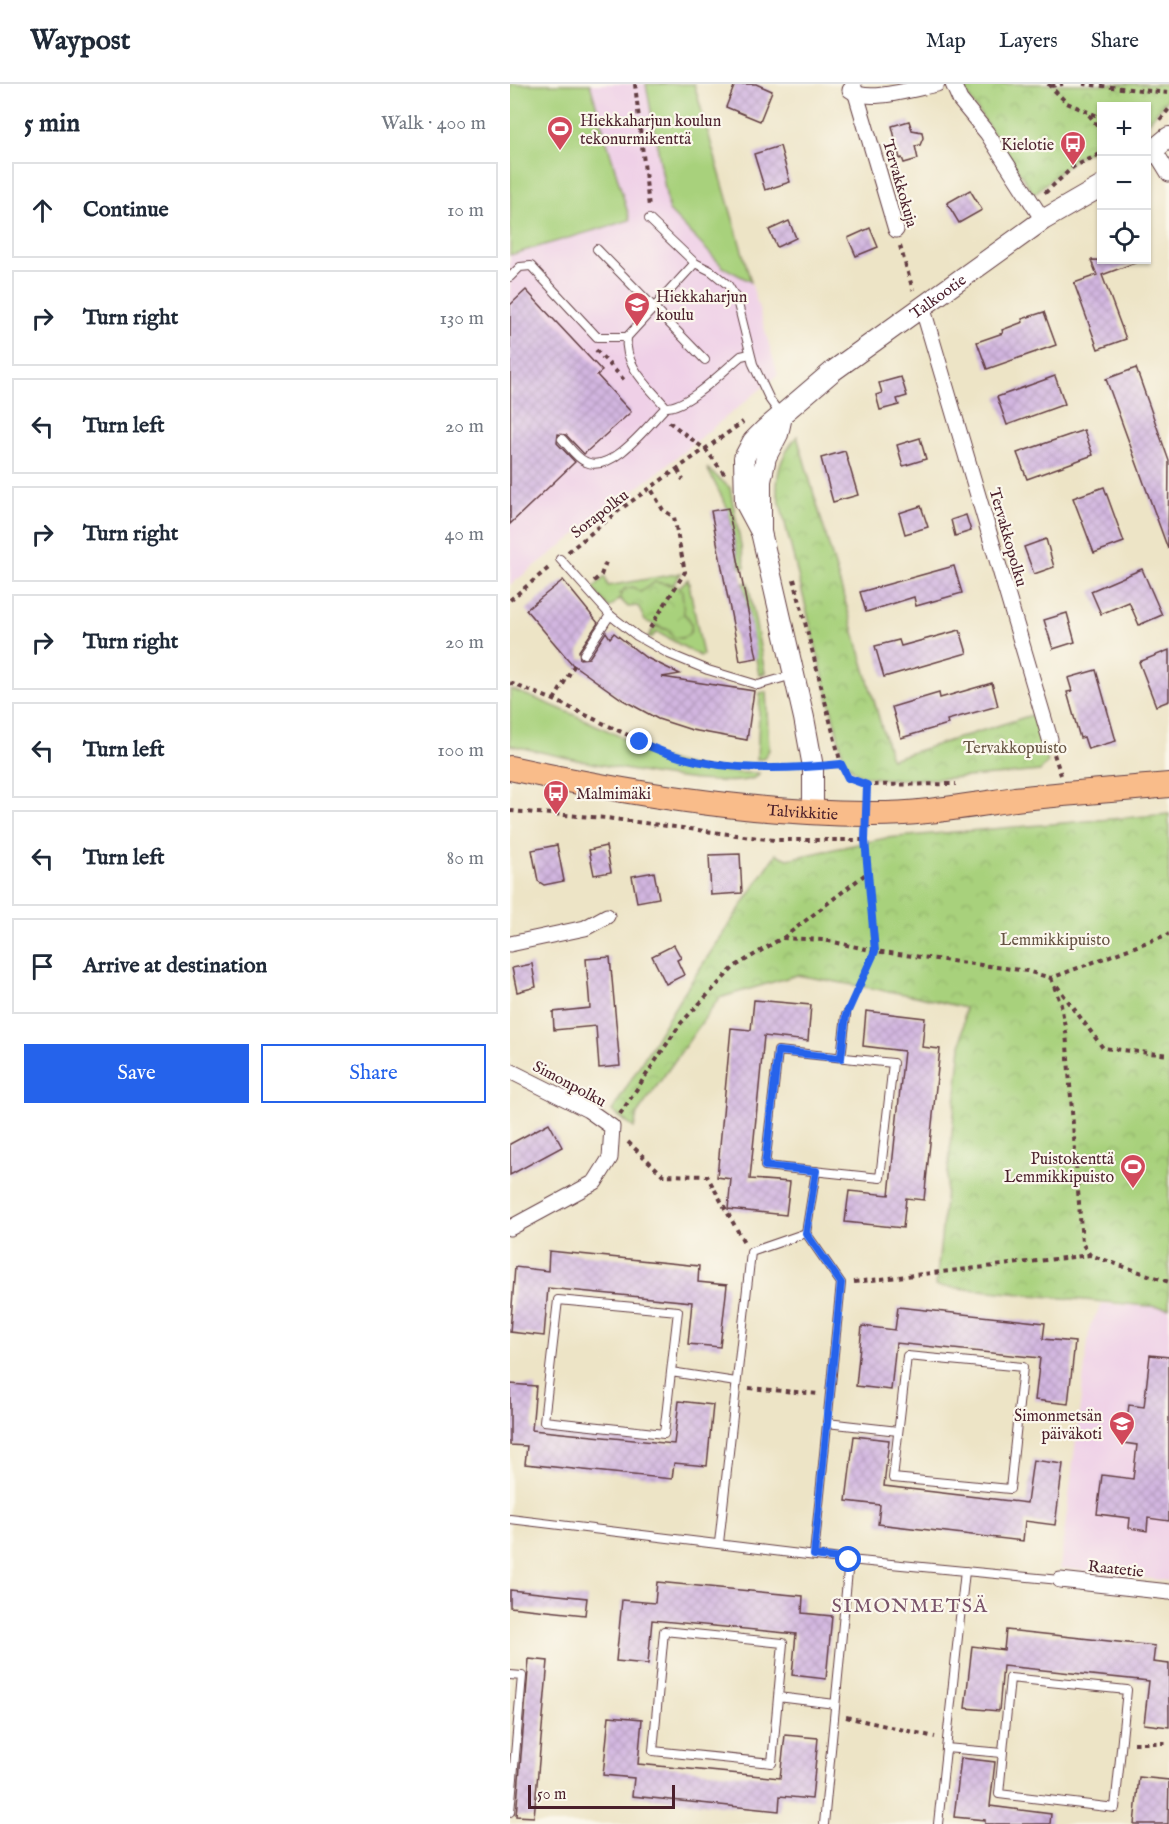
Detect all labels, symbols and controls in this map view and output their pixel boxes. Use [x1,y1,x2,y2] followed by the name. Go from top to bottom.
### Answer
[30,24,130,59] text: Waypost
[926,28,966,55] text: Map
[999,28,1058,55] text: Layers
[1091,28,1139,55] text: Share
[1097,102,1151,264] map controls
[1097,102,1151,156] button: +
[24,107,80,140] text: 5 min
[381,111,486,136] text: Walk · 400 m
[580,112,722,150] place label: Hiekkaharjun koulun tekonurmikenttä
[545,114,575,152] sports icon: Hiekkaharjun koulun tekonurmikenttä
[1058,129,1088,167] bus stop icon: Kielotie
[1001,136,1054,156] place label: Kielotie
[877,137,921,230] street label: Tervakkokuja
[1097,156,1151,210] button: −
[26,194,59,227] icon: ahead
[83,196,169,224] text: Continue
[447,198,484,223] text: 10 m
[1097,210,1151,264] button: locate
[907,271,971,324] street label: Talkootie
[656,288,748,326] place label: Hiekkaharjun koulu
[622,290,652,328] school or university icon: Hiekkaharjun koulu
[26,302,59,335] icon: right
[83,304,178,332] text: Turn right
[439,306,484,331] text: 130 m
[26,410,59,443] icon: left
[83,412,165,440] text: Turn left
[445,414,484,439] text: 20 m
[567,486,633,543] street label: Sorapolku
[983,486,1031,589] street label: Tervakkopolku
[26,518,59,551] icon: right
[83,520,178,548] text: Turn right
[445,522,484,547] text: 40 m
[26,626,59,659] icon: right
[83,628,178,656] text: Turn right
[445,630,484,655] text: 20 m
[626,728,652,754] route end
[26,734,59,767] icon: left
[83,736,165,764] text: Turn left
[437,738,484,763] text: 100 m
[963,739,1067,759] park label: Tervakkopuisto
[541,778,571,816] bus stop icon: Malmimäki
[576,785,651,805] place label: Malmimäki
[766,801,838,825] street label: Talvikkitie
[26,842,59,875] icon: left
[83,844,165,872] text: Turn left
[447,846,484,871] text: 80 m
[1000,931,1110,951] park label: Lemmikkipuisto
[26,950,59,983] icon: arrive
[83,952,267,980] text: Arrive at destination
[24,1044,249,1103] button: Save
[261,1044,486,1103] button: Share
[529,1057,609,1112] street label: Simonpolku
[1004,1150,1114,1188] place label: Puistokenttä Lemmikkipuisto
[1118,1152,1148,1190] sports icon: Puistokenttä Lemmikkipuisto
[1014,1407,1102,1445] place label: Simonmetsän päiväkoti
[1107,1409,1137,1447] school or university icon: Simonmetsän päiväkoti
[835,1546,861,1572] route start
[1087,1557,1145,1583] street label: Raatetie
[831,1594,989,1619] district label: SIMONMETSÄ
[528,1782,675,1810] scale bar
[537,1785,566,1805] text: 50 m

